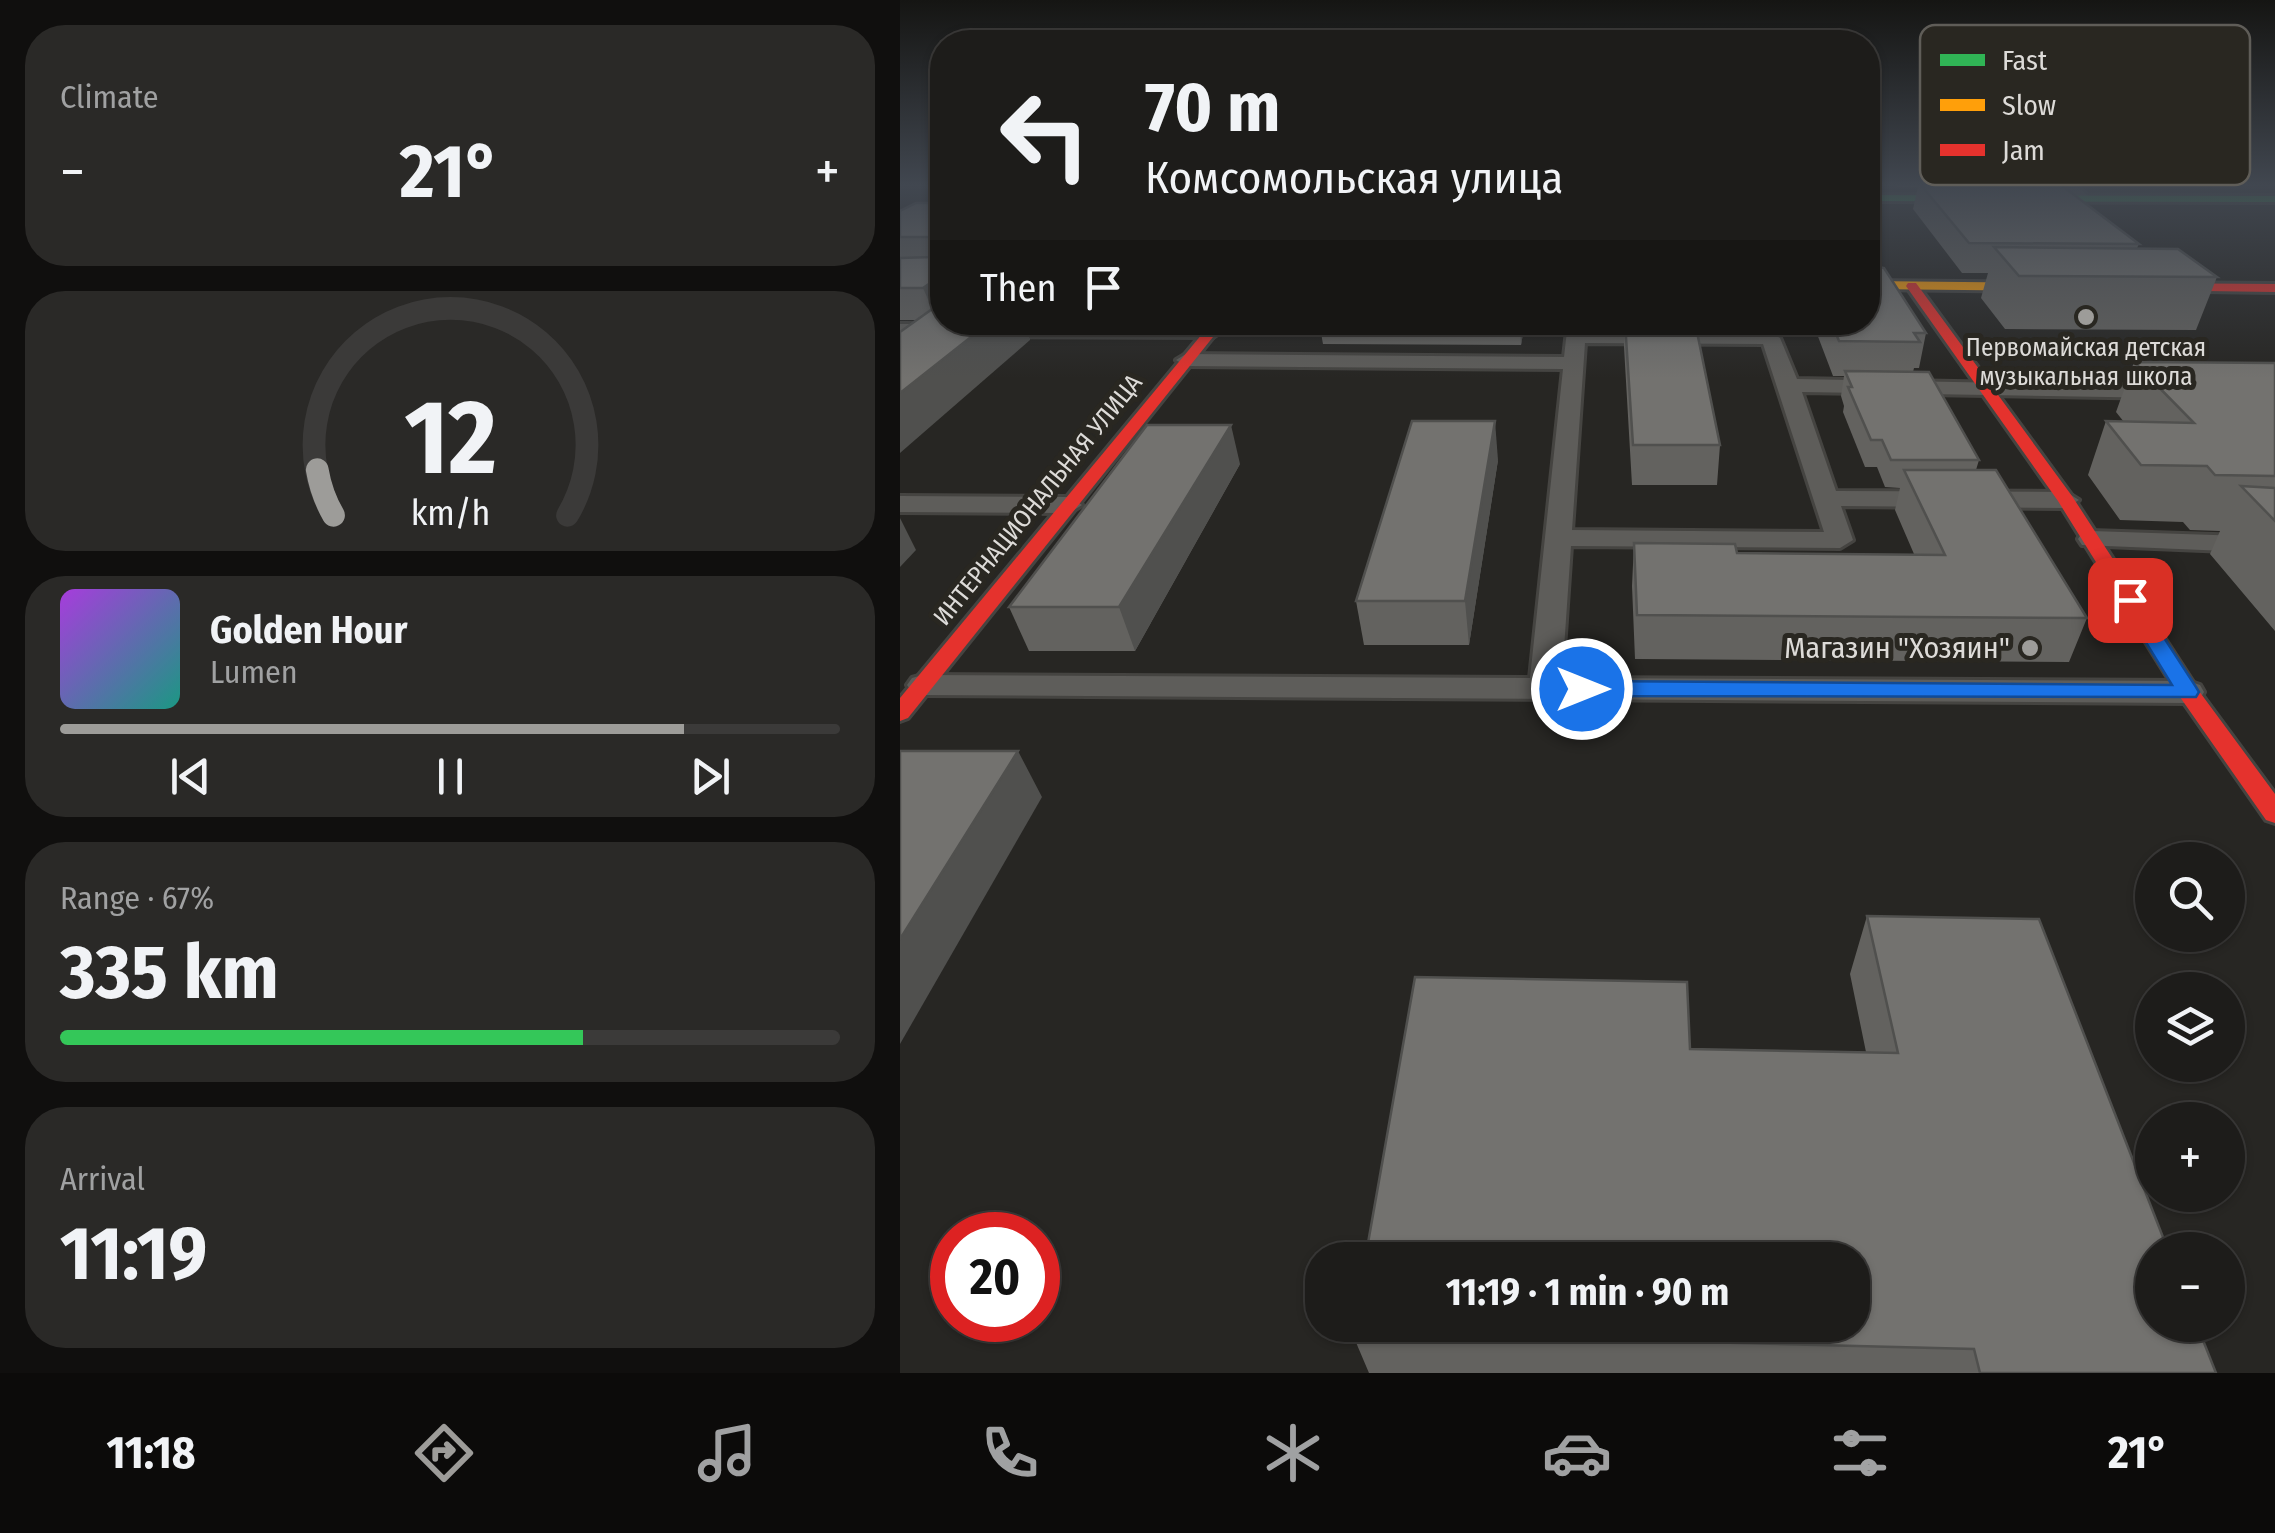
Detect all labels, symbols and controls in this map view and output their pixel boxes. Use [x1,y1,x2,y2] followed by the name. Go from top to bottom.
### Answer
[1920,25,2250,185] legend
[2002,44,2048,77] text: Fast
[1145,66,1280,150] text: 70 m
[980,70,1110,200] icon: left
[60,78,159,116] text: Climate
[2002,89,2056,122] text: Slow
[400,127,500,217] text: 21°
[2002,134,2045,167] text: Jam
[60,139,85,205] text: −
[815,139,840,205] text: +
[1145,151,1563,205] text: Комсомольская улица
[1076,260,1131,315] icon: arrive
[980,265,1056,311] text: Then
[2075,306,2097,328] marker: Первомайская детская музыкальная школа
[1966,333,2206,392] place label: Первомайская детская музыкальная школа
[927,368,1149,632] street label: ИНТЕРНАЦИОНАЛЬНАЯ УЛИЦА
[404,376,496,501] text: 12
[410,492,490,534] text: km/h
[2088,558,2173,643] pin
[2103,573,2158,628] icon: arrive
[210,607,408,653] text: Golden Hour
[1784,630,2010,666] place label: Магазин "Хозяин"
[1530,637,1634,741] position arrow
[2019,637,2041,659] marker: Магазин "Хозяин"
[210,653,298,691] text: Lumen
[163,749,218,804] icon: previous
[423,749,478,804] icon: pause
[683,749,738,804] icon: next
[2135,842,2245,1342] map controls
[2135,842,2245,952] button: search
[60,879,214,917] text: Range · 67%
[60,928,279,1018] text: 335 km
[2135,972,2245,1082] button: layers
[2135,1102,2245,1212] button: +
[60,1160,145,1198] text: Arrival
[60,1209,207,1299] text: 11:19
[930,1212,1060,1342] speed limit sign: 20
[2135,1232,2245,1342] button: −
[1446,1269,1729,1315] text: 11:19 · 1 min · 90 m
[409,1418,479,1488] icon: directions
[692,1418,762,1488] icon: music
[975,1418,1045,1488] icon: phone
[1258,1418,1328,1488] icon: climate
[1542,1418,1612,1488] icon: car
[1825,1418,1895,1488] icon: filters
[107,1426,195,1480] text: 11:18
[2108,1426,2168,1480] text: 21°

